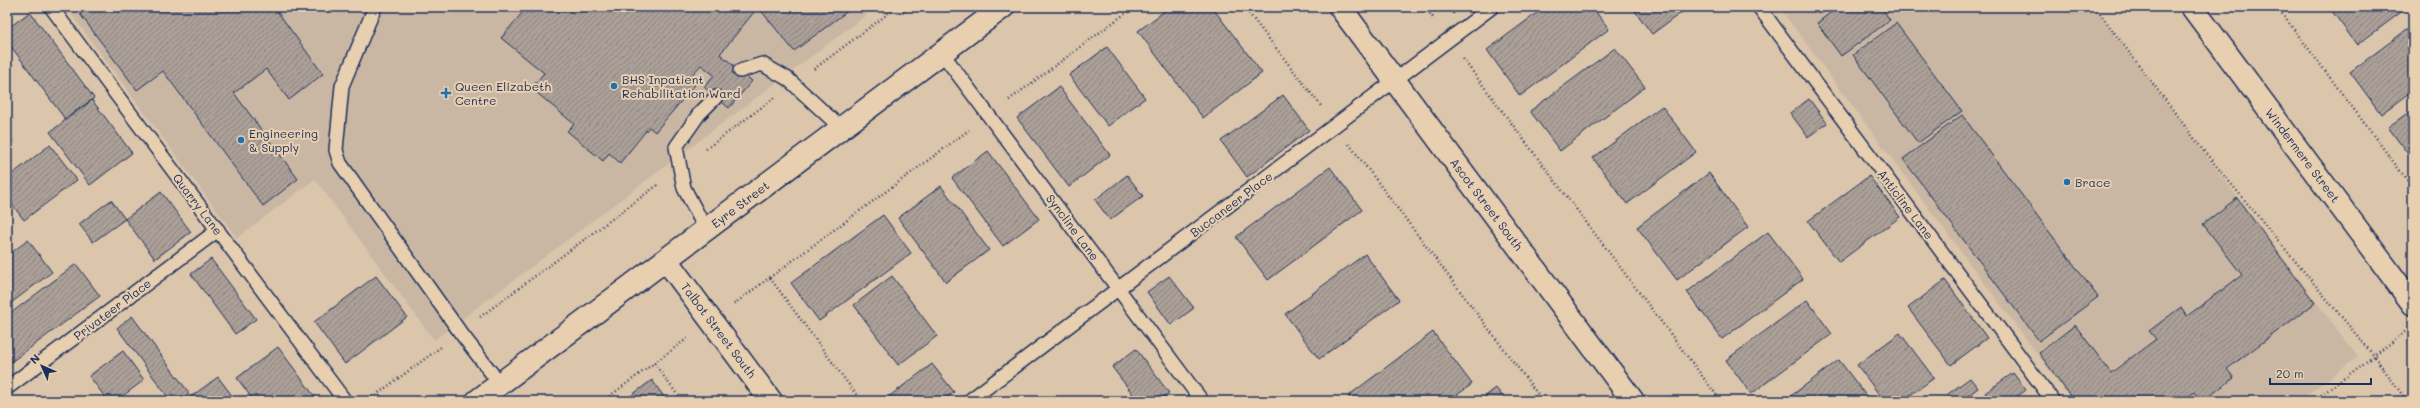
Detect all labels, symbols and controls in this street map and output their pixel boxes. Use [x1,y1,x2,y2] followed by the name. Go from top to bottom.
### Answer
[622,71,741,101] place label: BHS Inpatient Rehabilitation Ward
[455,78,551,108] place label: Queen Elizabeth Centre
[609,81,619,91] marker: BHS Inpatient Rehabilitation Ward
[440,87,452,99] marker: Queen Elizabeth Centre
[2262,105,2344,205] street label: Windermere Street
[249,125,318,155] place label: Engineering & Supply
[236,135,246,145] marker: Engineering & Supply
[1447,154,1527,254] street label: Ascot Street South
[1875,166,1937,242] street label: Anticline Lane
[1187,168,1275,240] street label: Buccaneer Place
[170,170,226,238] street label: Quarry Lane
[2075,174,2110,190] place label: Brace
[708,177,772,231] street label: Eyre Street
[2062,177,2072,187] marker: Brace
[1043,191,1103,263] street label: Syncline Lane
[70,275,154,343] street label: Privateer Place
[678,279,760,381] street label: Talbot Street South
[22,346,62,386] north arrow
[26,350,43,367] text: N
[2270,360,2371,386] scale bar
[2276,365,2304,381] text: 20 m

